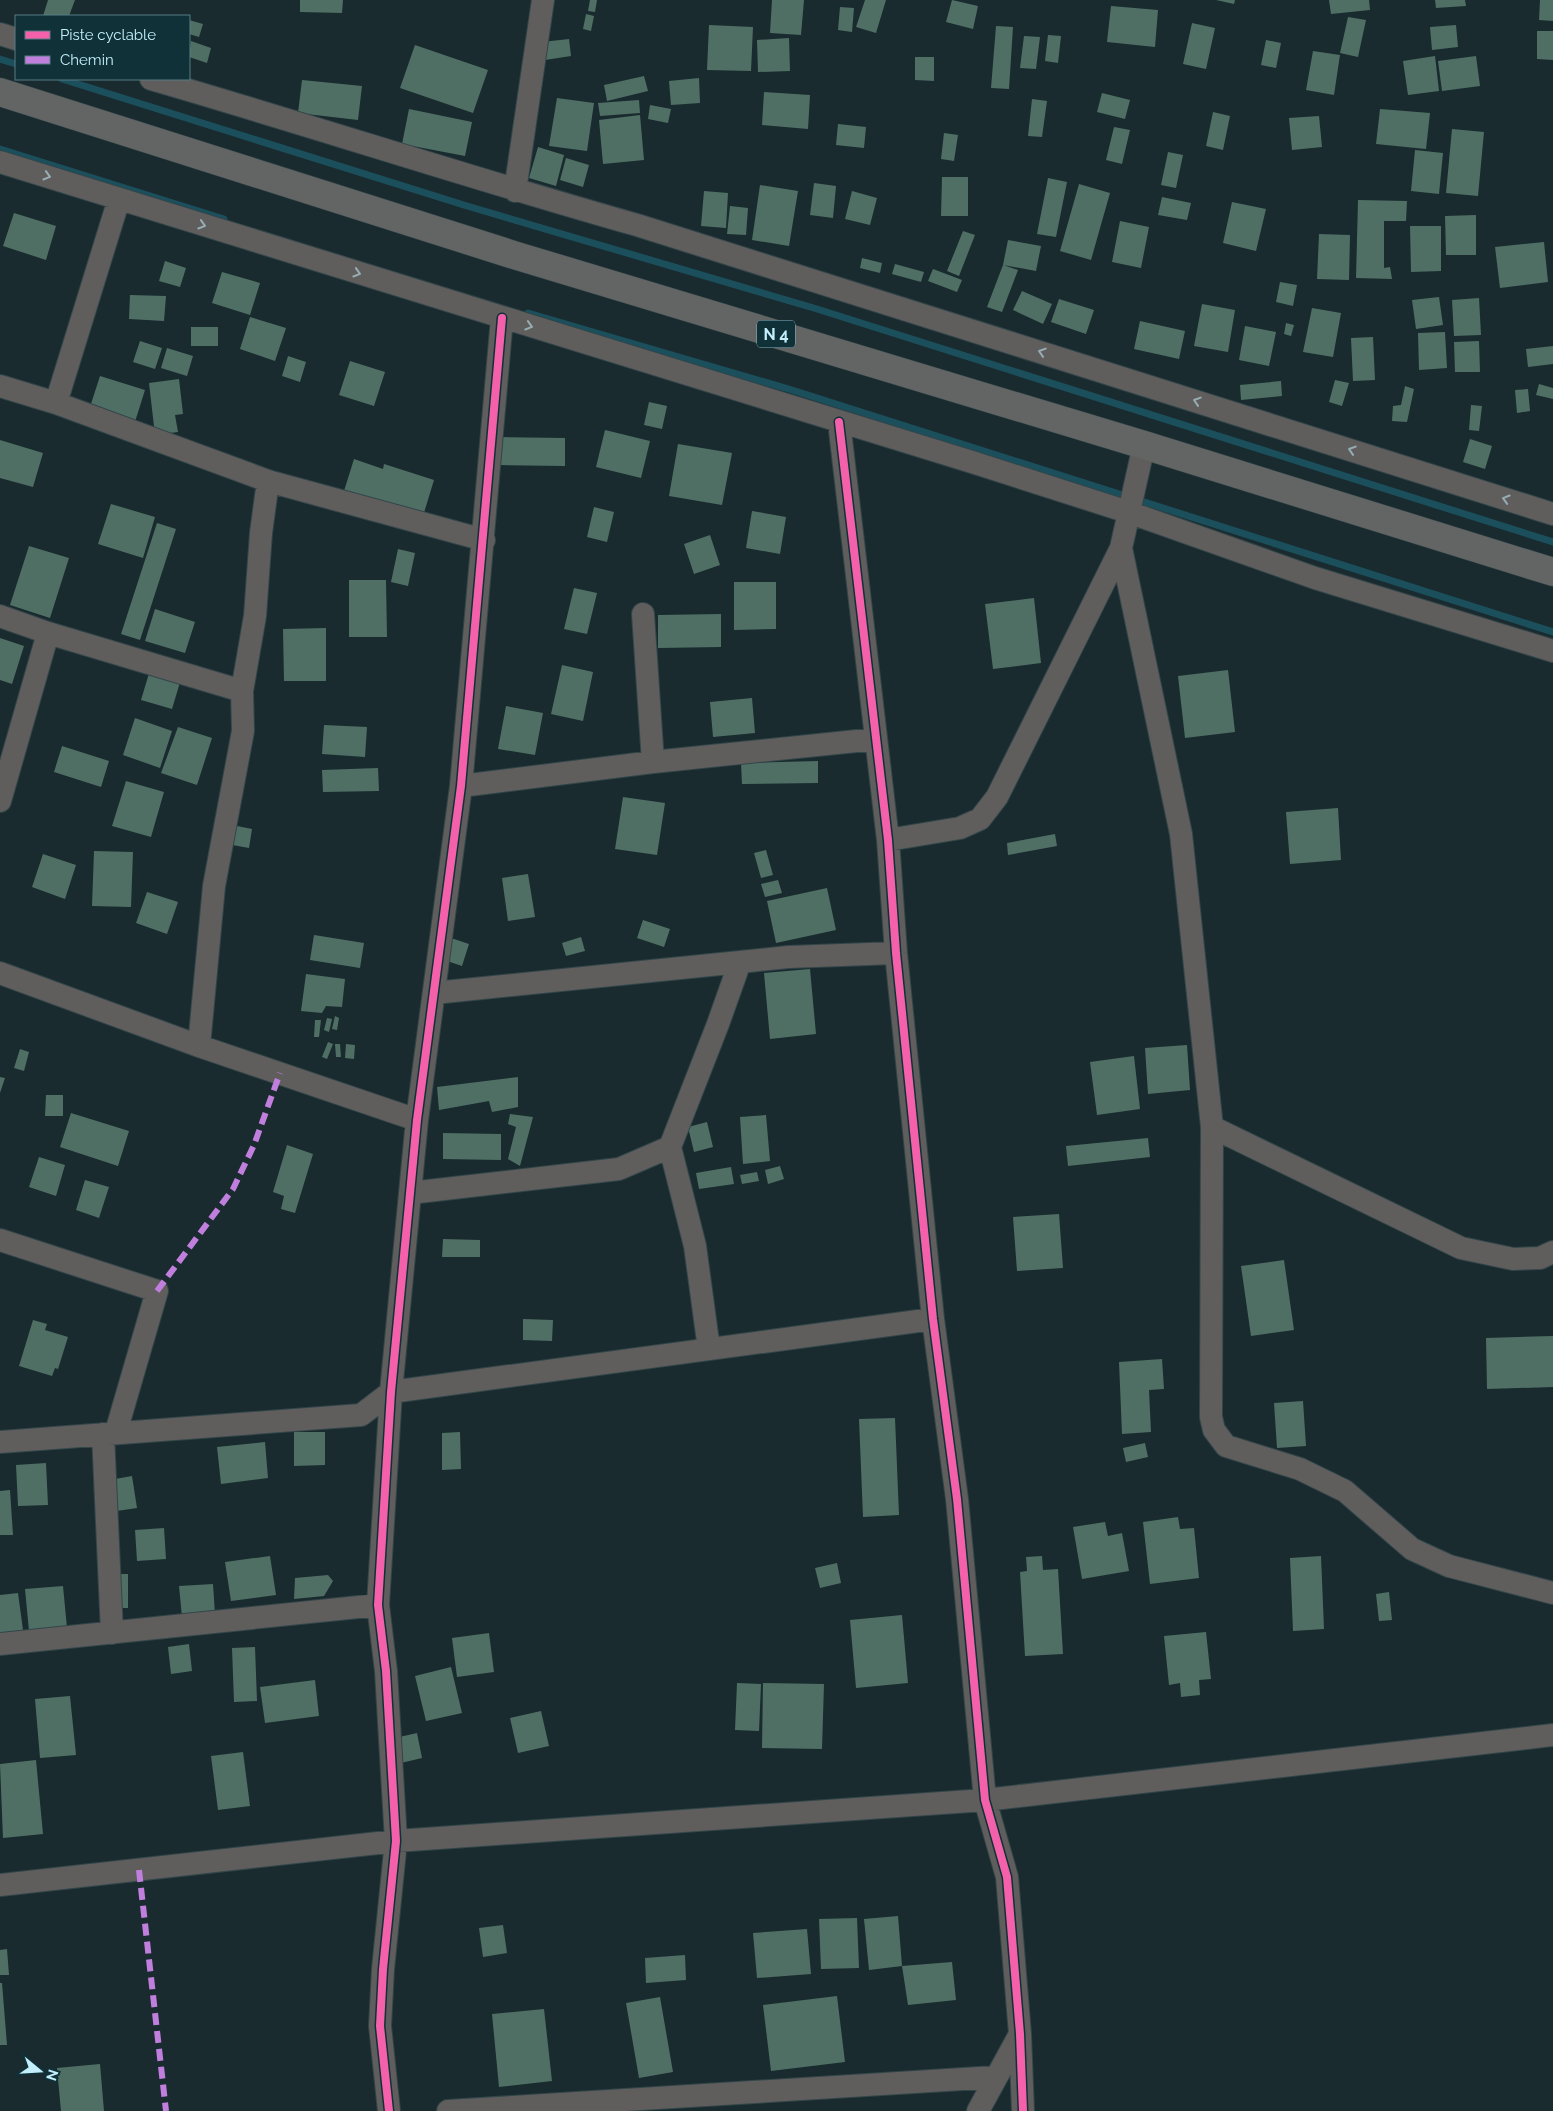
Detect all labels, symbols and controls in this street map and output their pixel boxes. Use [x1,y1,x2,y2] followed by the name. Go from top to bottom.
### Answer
[15,15,190,80] legend
[60,26,156,44] text: Piste cyclable
[60,51,114,69] text: Chemin
[42,171,50,181] one-way arrow
[197,219,205,229] one-way arrow
[352,267,361,277] one-way arrow
[757,320,795,348] road number: N 4
[524,321,532,331] one-way arrow
[1038,348,1046,358] one-way arrow
[1193,397,1201,407] one-way arrow
[1348,446,1356,456] one-way arrow
[1503,495,1511,505] one-way arrow
[15,2046,65,2096] north arrow
[43,2067,62,2083] text: N

